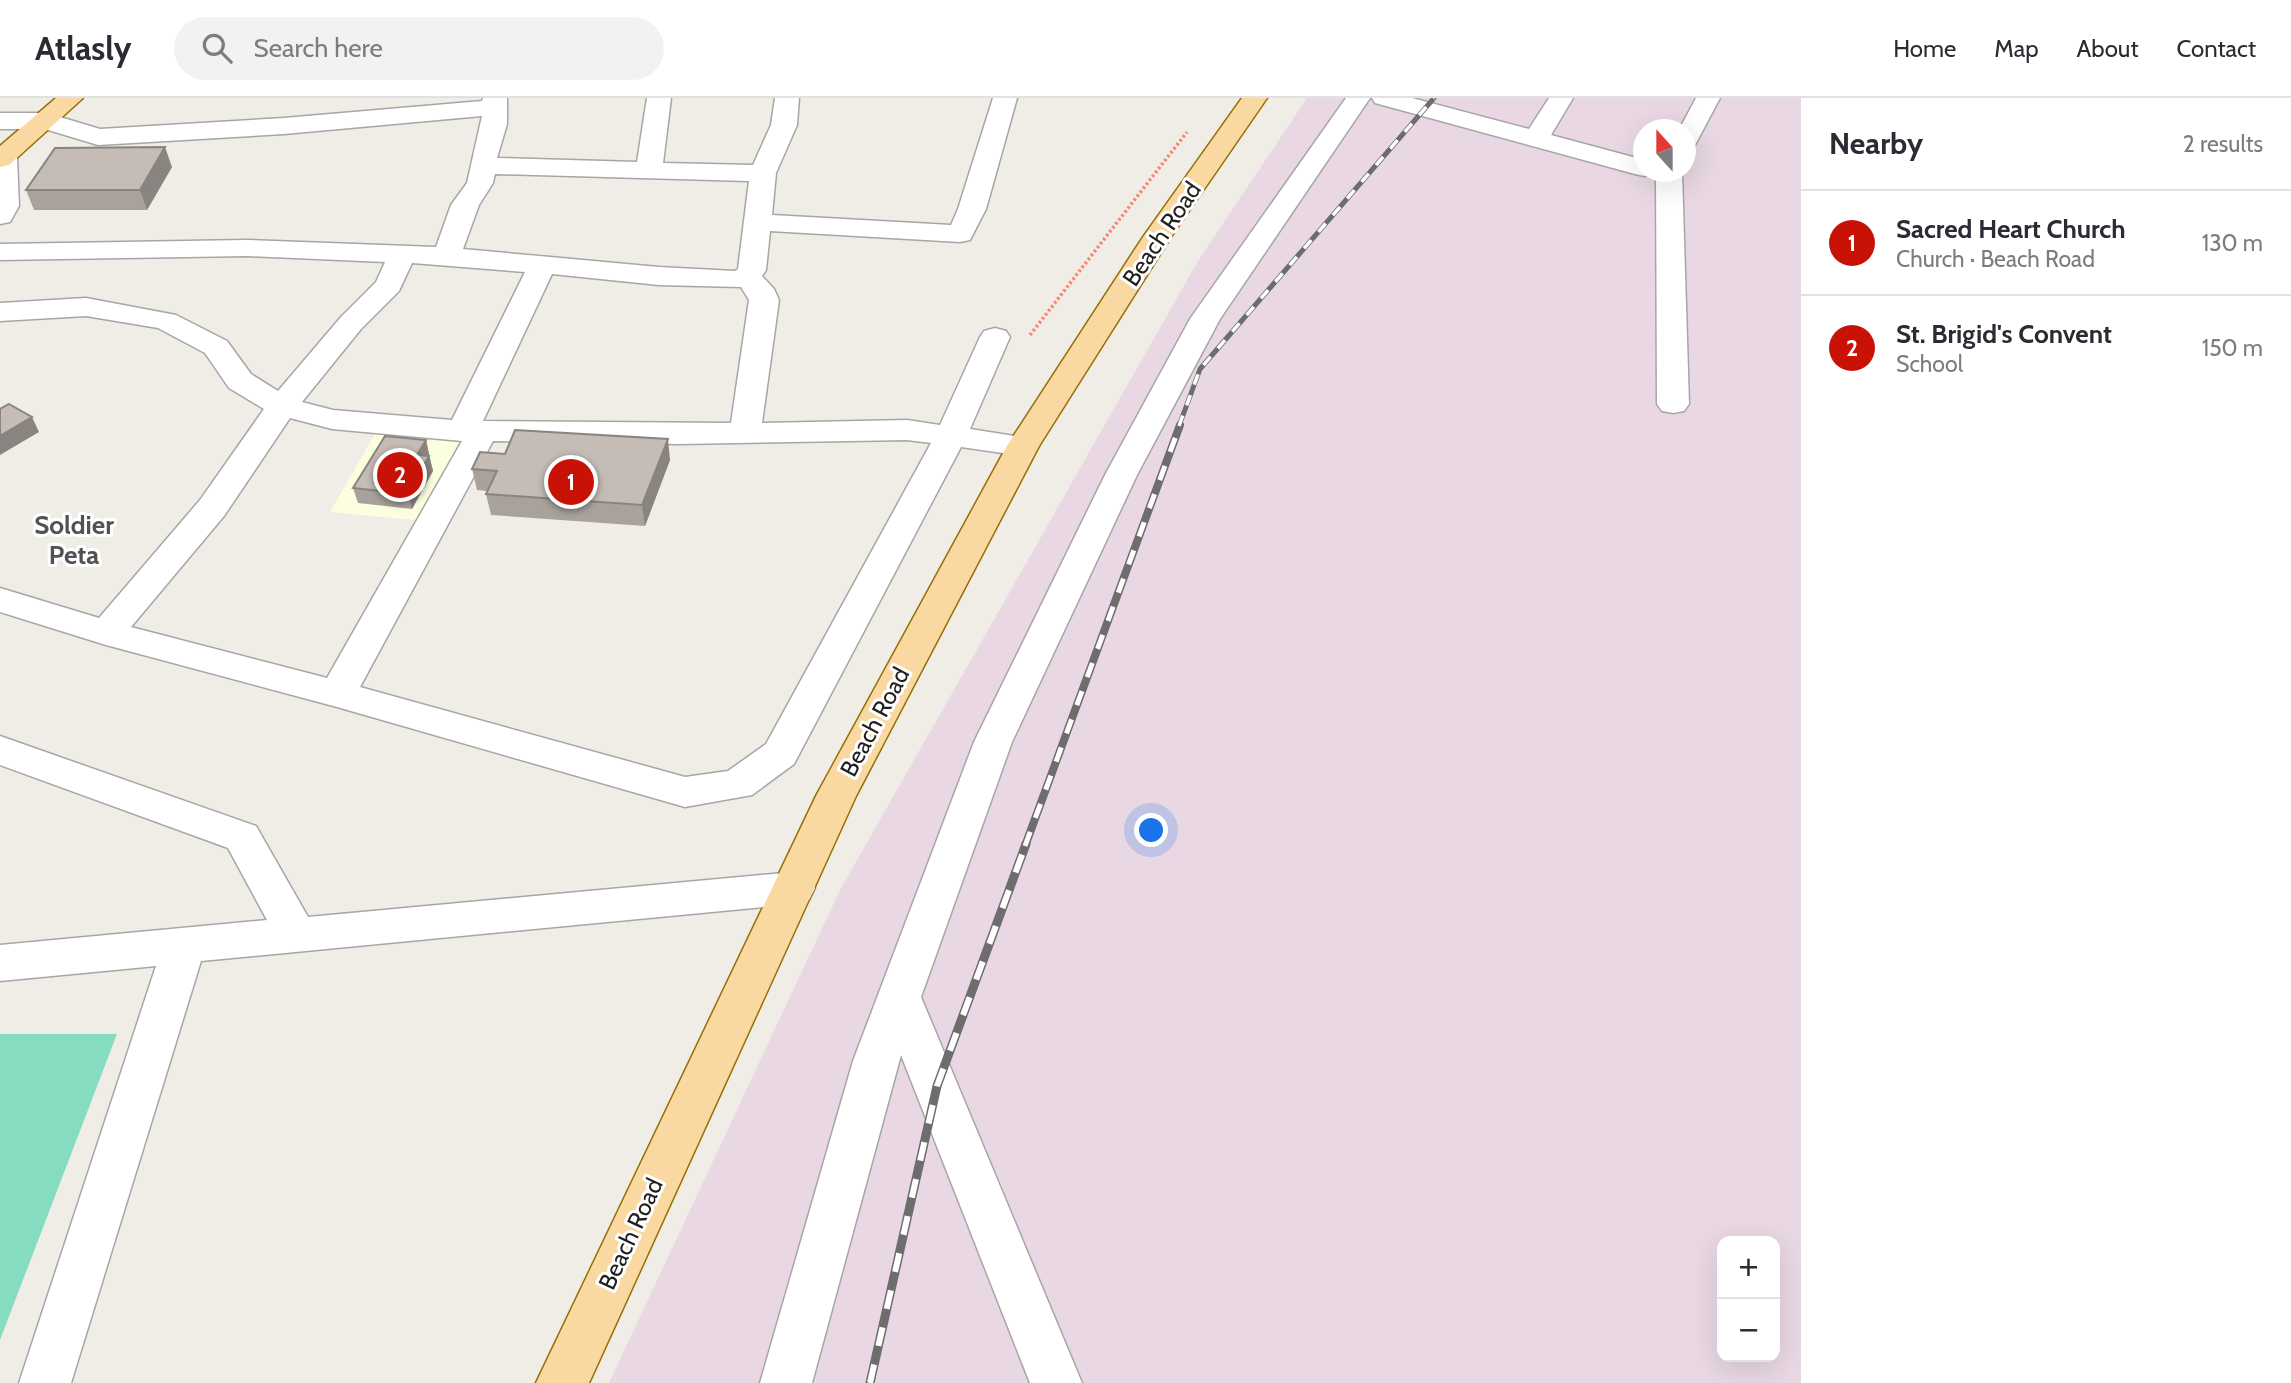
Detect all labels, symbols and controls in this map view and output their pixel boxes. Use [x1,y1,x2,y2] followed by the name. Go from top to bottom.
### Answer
[174,17,664,80] search box
[35,28,132,68] text: Atlasly
[198,29,236,67] icon: search
[254,32,383,64] text: Search here
[1893,34,1956,63] text: Home
[1994,34,2039,63] text: Map
[2077,34,2139,63] text: About
[2177,34,2256,63] text: Contact
[1633,119,1696,182] north arrow
[1829,125,1923,162] text: Nearby
[2183,130,2263,158] text: 2 results
[1116,176,1207,291] street label: Beach Road
[1896,213,2126,245] text: Sacred Heart Church
[1848,229,1856,257] text: 1
[2202,229,2263,257] text: 130 m
[1896,245,2095,273] text: Church · Beach Road
[1896,318,2112,350] text: St. Brigid's Convent
[1846,334,1858,362] text: 2
[2202,334,2263,362] text: 150 m
[1896,350,1963,378] text: School
[377,449,423,501] pin: 2
[548,456,594,508] pin: 1
[34,509,114,571] district label: Soldier Peta
[834,662,915,781] street label: Beach Road
[1134,813,1168,847] your location
[592,1174,669,1294] street label: Beach Road
[1717,1236,1780,1362] map controls
[1717,1236,1780,1299] button: +
[1717,1299,1780,1362] button: −

